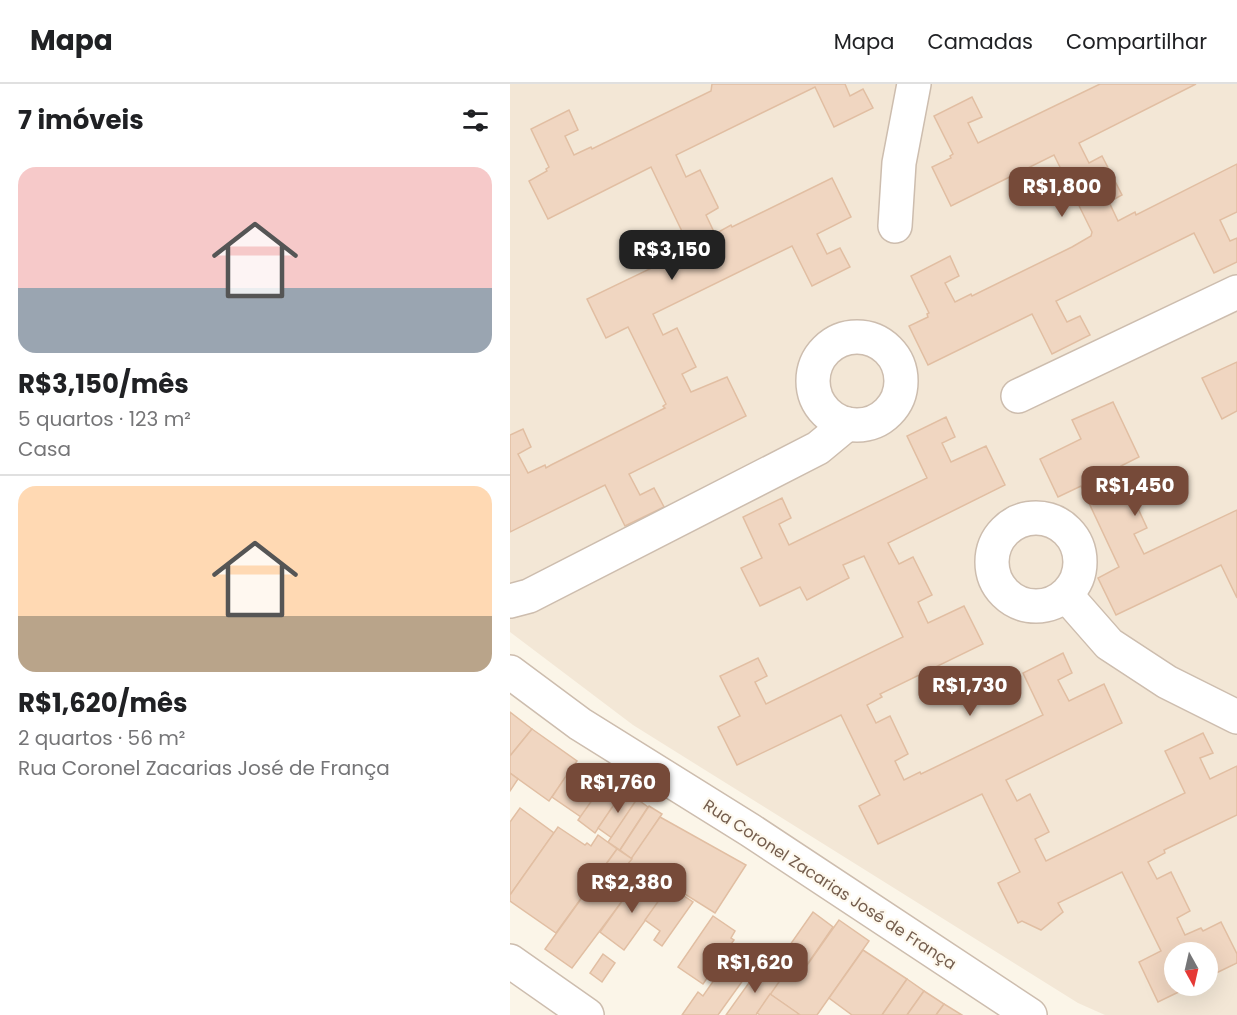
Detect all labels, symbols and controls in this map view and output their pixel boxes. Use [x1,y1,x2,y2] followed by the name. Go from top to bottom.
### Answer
[30,21,113,60] text: Mapa
[834,27,894,56] text: Mapa
[927,27,1033,56] text: Camadas
[1066,27,1207,56] text: Compartilhar
[18,102,144,138] text: 7 imóveis
[459,104,492,137] icon: filters
[1007,167,1117,218] pin: R$1,800
[1023,172,1101,200] text: R$1,800
[201,206,309,314] icon: home
[617,230,727,281] pin: R$3,150
[633,235,711,263] text: R$3,150
[18,366,189,402] text: R$3,150/mês
[18,405,191,433] text: 5 quartos · 123 m²
[18,435,71,463] text: Casa
[1080,466,1190,517] pin: R$1,450
[1095,471,1175,499] text: R$1,450
[201,525,309,633] icon: home
[915,666,1025,717] pin: R$1,730
[932,671,1008,699] text: R$1,730
[18,685,188,721] text: R$1,620/mês
[18,724,185,752] text: 2 quartos · 56 m²
[18,754,390,782] text: Rua Coronel Zacarias José de França
[563,763,673,814] pin: R$1,760
[580,768,656,796] text: R$1,760
[699,794,961,975] street label: Rua Coronel Zacarias José de França
[577,863,687,914] pin: R$2,380
[591,868,673,896] text: R$2,380
[1164,942,1218,996] north arrow
[1164,942,1218,996] map controls
[700,943,810,994] pin: R$1,620
[717,948,793,976] text: R$1,620

